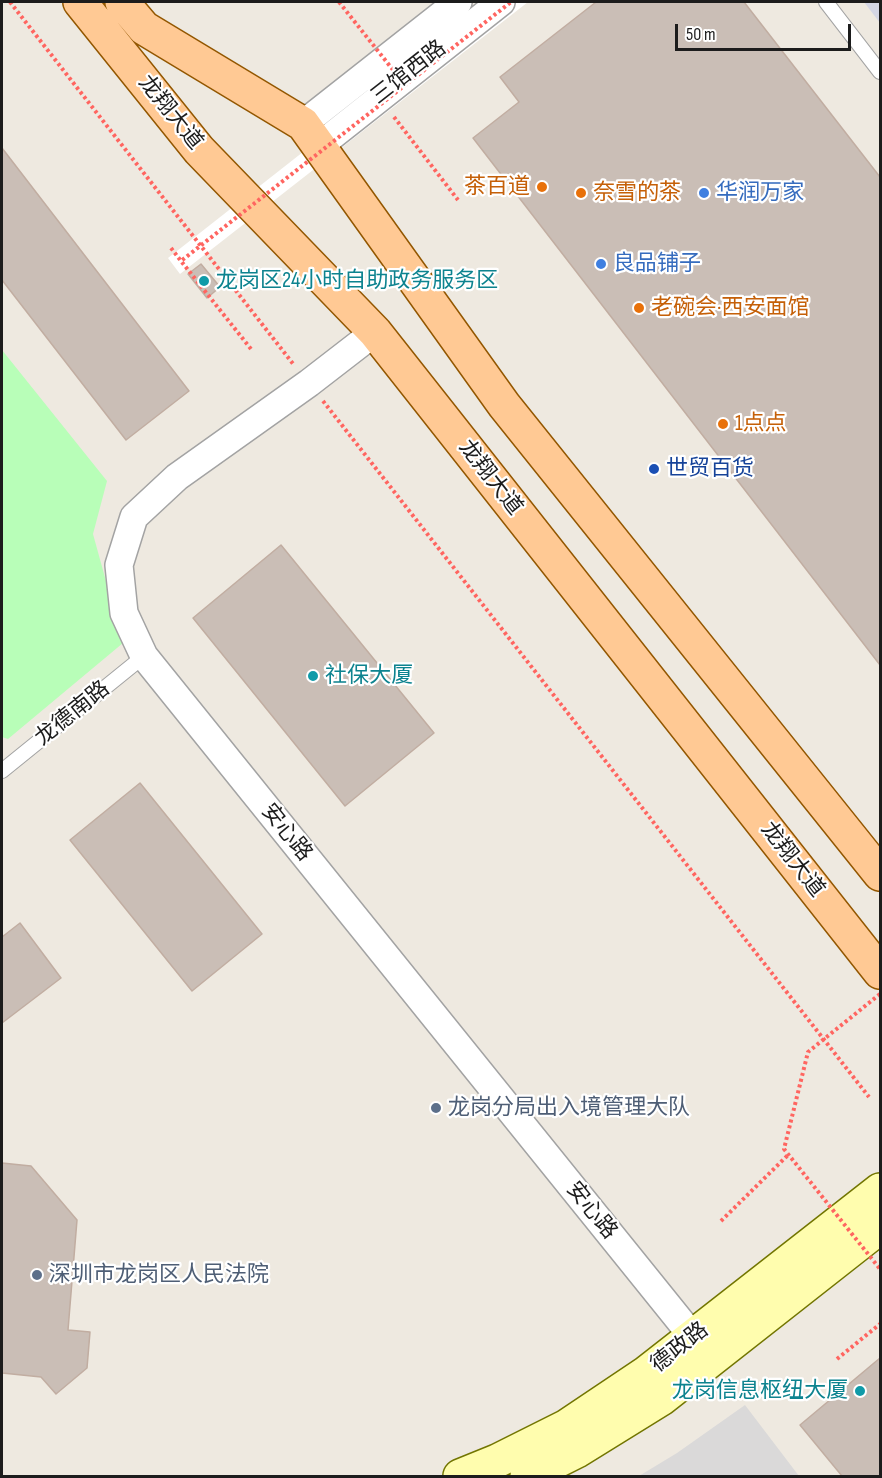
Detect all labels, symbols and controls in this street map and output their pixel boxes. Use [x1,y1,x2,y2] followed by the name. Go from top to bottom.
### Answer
[678,12,854,50] scale bar
[686,24,716,45] text: 50 m
[366,36,452,110] street label: 三馆西路
[132,70,208,156] street label: 龙翔大道
[464,174,530,200] place label: 茶百道
[535,180,549,194] marker: 茶百道
[593,180,681,206] place label: 奈雪的茶
[716,180,804,206] place label: 华润万家
[574,186,588,200] marker: 奈雪的茶
[697,186,711,200] marker: 华润万家
[613,251,701,277] place label: 良品铺子
[594,257,608,271] marker: 良品铺子
[216,268,498,294] place label: 龙岗区24小时自助政务服务区
[197,274,211,288] marker: 龙岗区24小时自助政务服务区
[651,295,809,321] place label: 老碗会·西安面馆
[632,301,646,315] marker: 老碗会·西安面馆
[735,411,787,437] place label: 1点点
[716,417,730,431] marker: 1点点
[453,435,527,521] street label: 龙翔大道
[666,456,754,482] place label: 世贸百货
[647,462,661,476] marker: 世贸百货
[325,663,413,689] place label: 社保大厦
[306,669,320,683] marker: 社保大厦
[30,676,116,752] street label: 龙德南路
[255,799,317,867] street label: 安心路
[755,817,829,903] street label: 龙翔大道
[448,1095,690,1121] place label: 龙岗分局出入境管理大队
[429,1101,443,1115] marker: 龙岗分局出入境管理大队
[560,1177,622,1245] street label: 安心路
[49,1262,269,1288] place label: 深圳市龙岗区人民法院
[30,1268,44,1282] marker: 深圳市龙岗区人民法院
[646,1317,714,1379] street label: 德政路
[672,1378,848,1404] place label: 龙岗信息枢纽大厦
[853,1384,867,1398] marker: 龙岗信息枢纽大厦

